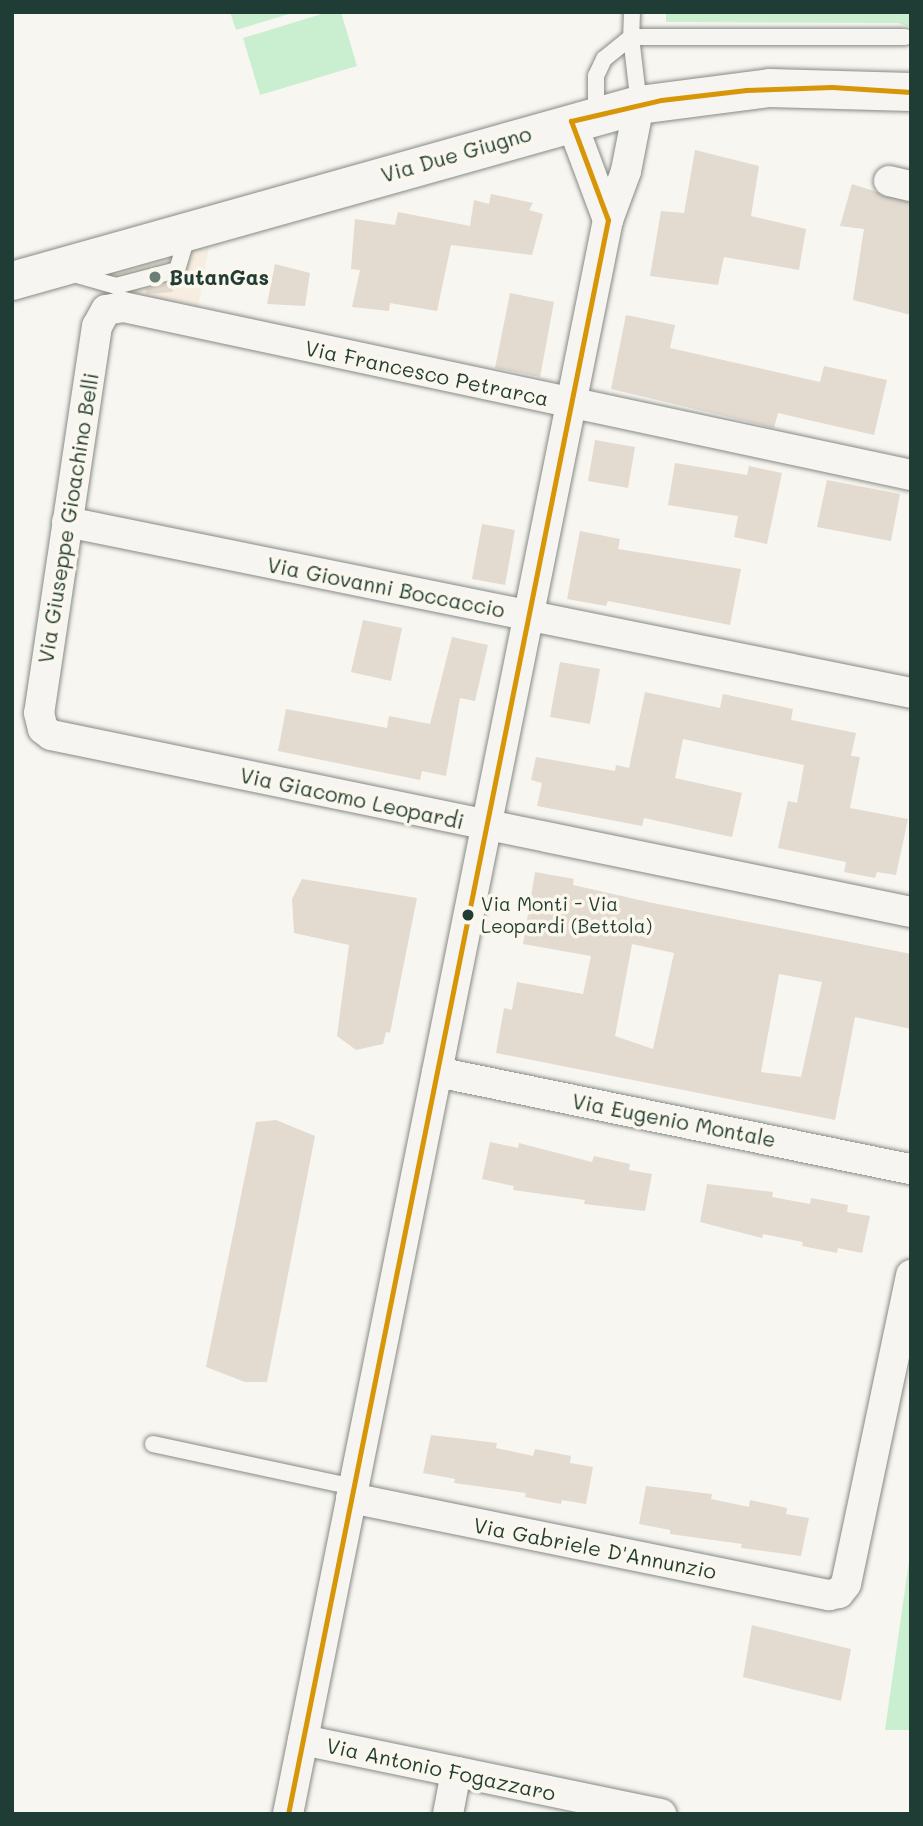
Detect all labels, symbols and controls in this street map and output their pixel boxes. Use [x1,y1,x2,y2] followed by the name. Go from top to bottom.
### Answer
[378,121,534,187] street label: Via Due Giugno
[169,264,269,290] place label: ButanGas
[147,269,163,285] marker: ButanGas
[303,335,551,411] street label: Via Francesco Petrarca
[33,371,103,665] street label: Via Giuseppe Gioachino Belli
[265,552,507,622] street label: Via Giovanni Boccaccio
[238,762,466,834] street label: Via Giacomo Leopardi
[481,893,652,937] place label: Via Monti - Via Leopardi (Bettola)
[461,908,475,922] marker: Via Monti - Via Leopardi (Bettola)
[570,1088,778,1152] street label: Via Eugenio Montale
[471,1512,719,1584] street label: Via Gabriele D'Annunzio
[324,1732,558,1806] street label: Via Antonio Fogazzaro

